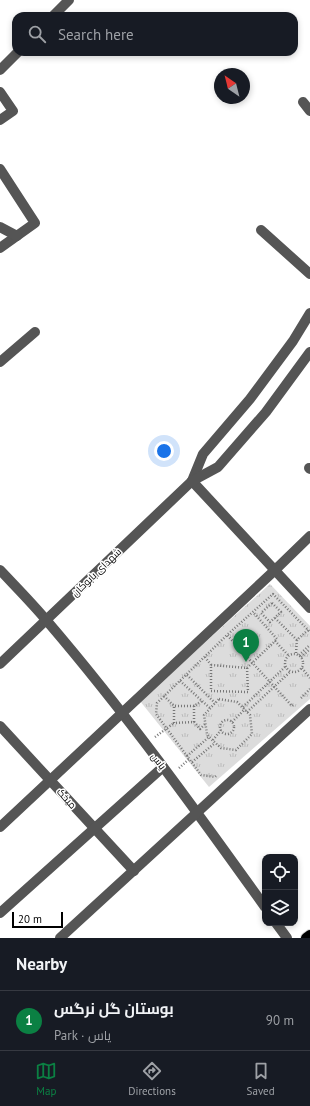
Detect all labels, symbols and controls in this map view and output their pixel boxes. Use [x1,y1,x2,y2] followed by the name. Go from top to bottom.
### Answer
[12,12,298,56] search box
[26,23,48,45] icon: search
[58,25,134,44] text: Search here
[214,68,250,104] north arrow
[154,441,174,461] your location
[69,545,124,599] street label: شهدای بابوکان
[233,629,259,662] pin: 1
[148,750,169,773] street label: یاس
[54,785,79,811] street label: میخک
[262,854,298,926] map controls
[262,854,298,890] button: locate
[262,890,298,926] button: layers
[12,910,63,929] scale bar
[18,912,42,926] text: 20 m
[16,953,67,975] text: Nearby
[54,999,174,1018] text: بوستان گل نرگس
[25,1012,33,1029] text: 1
[266,1012,294,1029] text: 90 m
[54,1027,111,1044] text: Park · یاس
[35,1060,57,1098] tab: Map
[128,1060,176,1098] tab: Directions
[247,1060,275,1098] tab: Saved

